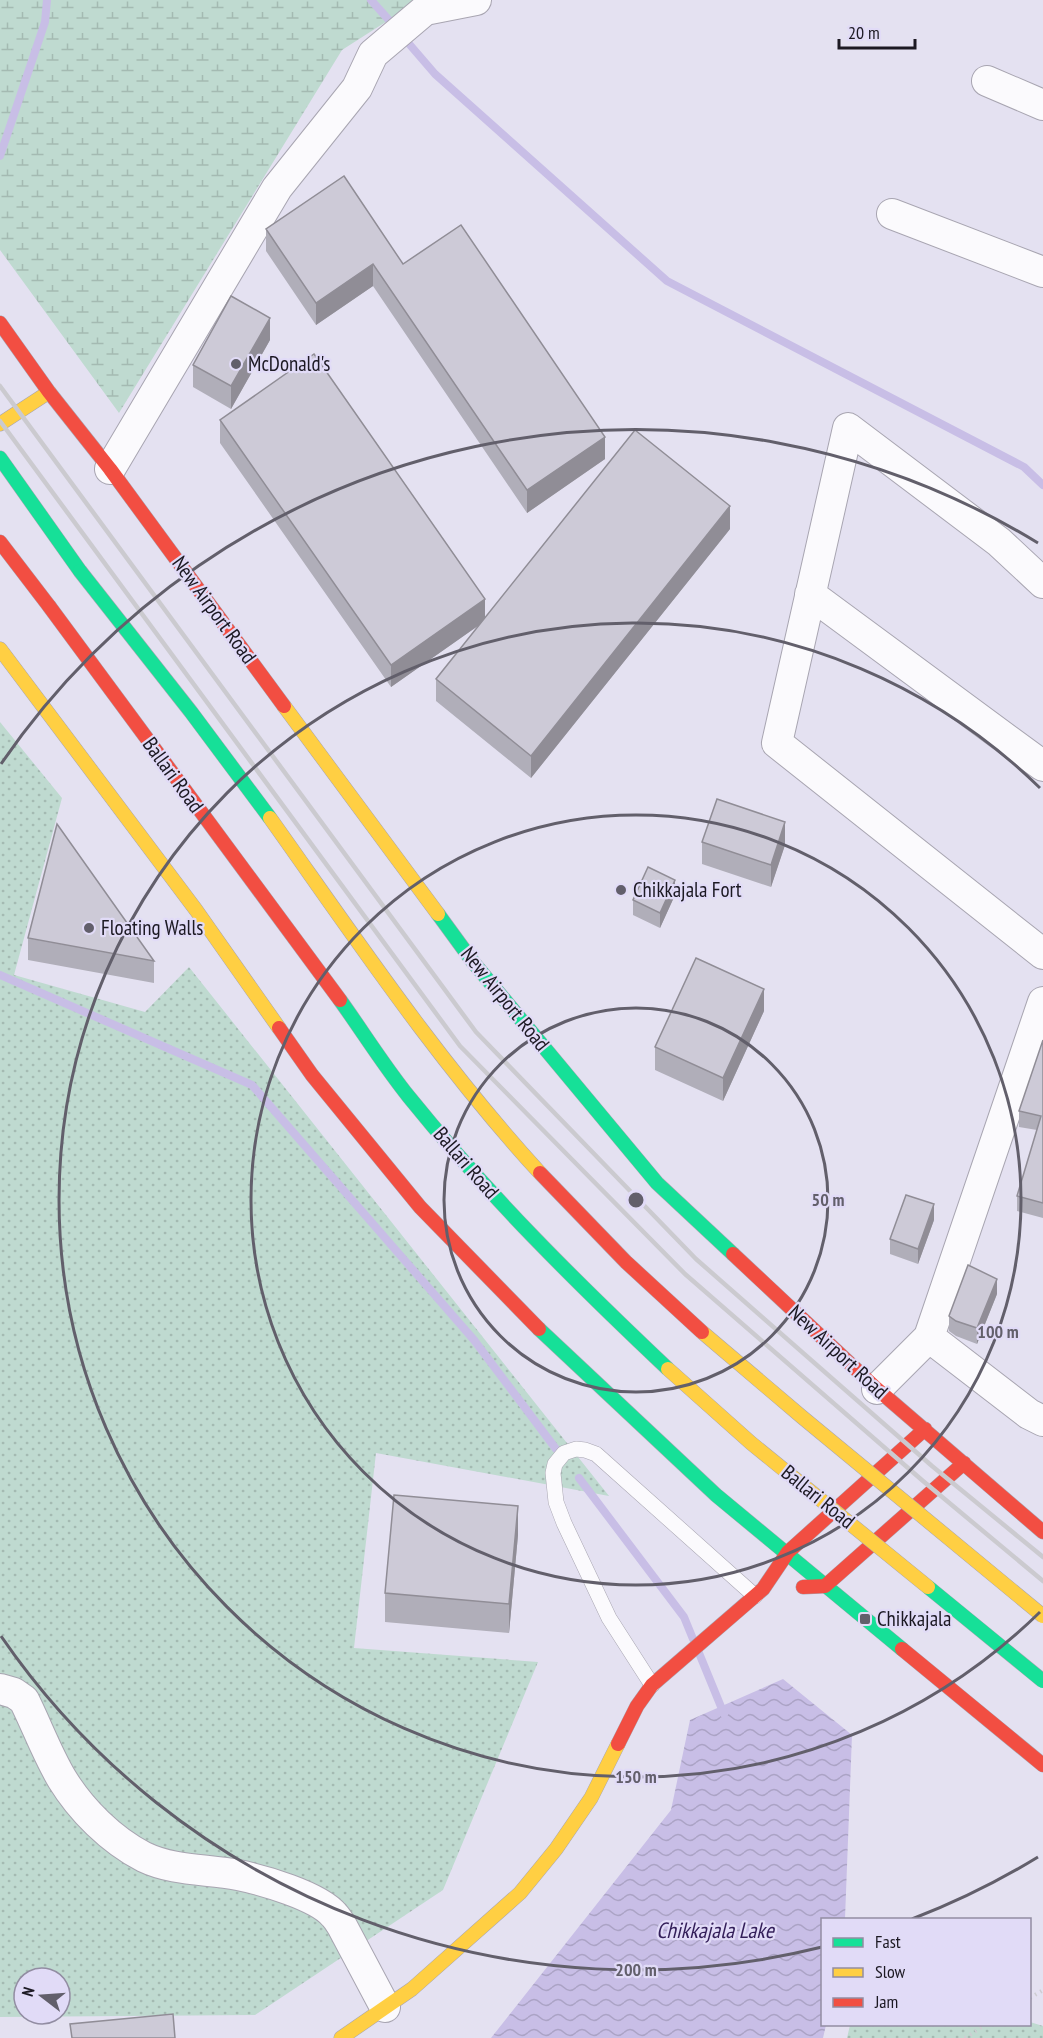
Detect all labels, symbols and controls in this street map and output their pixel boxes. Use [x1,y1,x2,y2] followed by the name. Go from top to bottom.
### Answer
[839,12,916,50] scale bar
[848,21,880,44] text: 20 m
[248,350,330,377] place label: McDonald's
[229,357,243,371] marker: McDonald's
[166,551,262,669] street label: New Airport Road
[137,732,210,818] street label: Ballari Road
[633,876,742,903] place label: Chikkajala Fort
[614,883,628,897] marker: Chikkajala Fort
[101,914,203,941] place label: Floating Walls
[82,921,96,935] marker: Floating Walls
[455,941,556,1056] street label: New Airport Road
[428,1121,505,1204] street label: Ballari Road
[812,1188,844,1211] text: 50 m
[626,1190,646,1210] centre of rings
[783,1299,894,1405] street label: New Airport Road
[977,1320,1019,1343] text: 100 m
[776,1459,861,1535] street label: Ballari Road
[877,1605,951,1632] place label: Chikkajala
[858,1612,872,1626] marker: Chikkajala
[615,1765,657,1788] text: 150 m
[656,1916,776,1944] water label: Chikkajala Lake
[821,1918,1031,2026] legend
[875,1930,901,1953] text: Fast
[615,1958,657,1981] text: 200 m
[875,1960,906,1983] text: Slow
[12,1966,72,2026] north arrow
[17,1985,38,1999] text: N
[874,1990,898,2013] text: Jam

